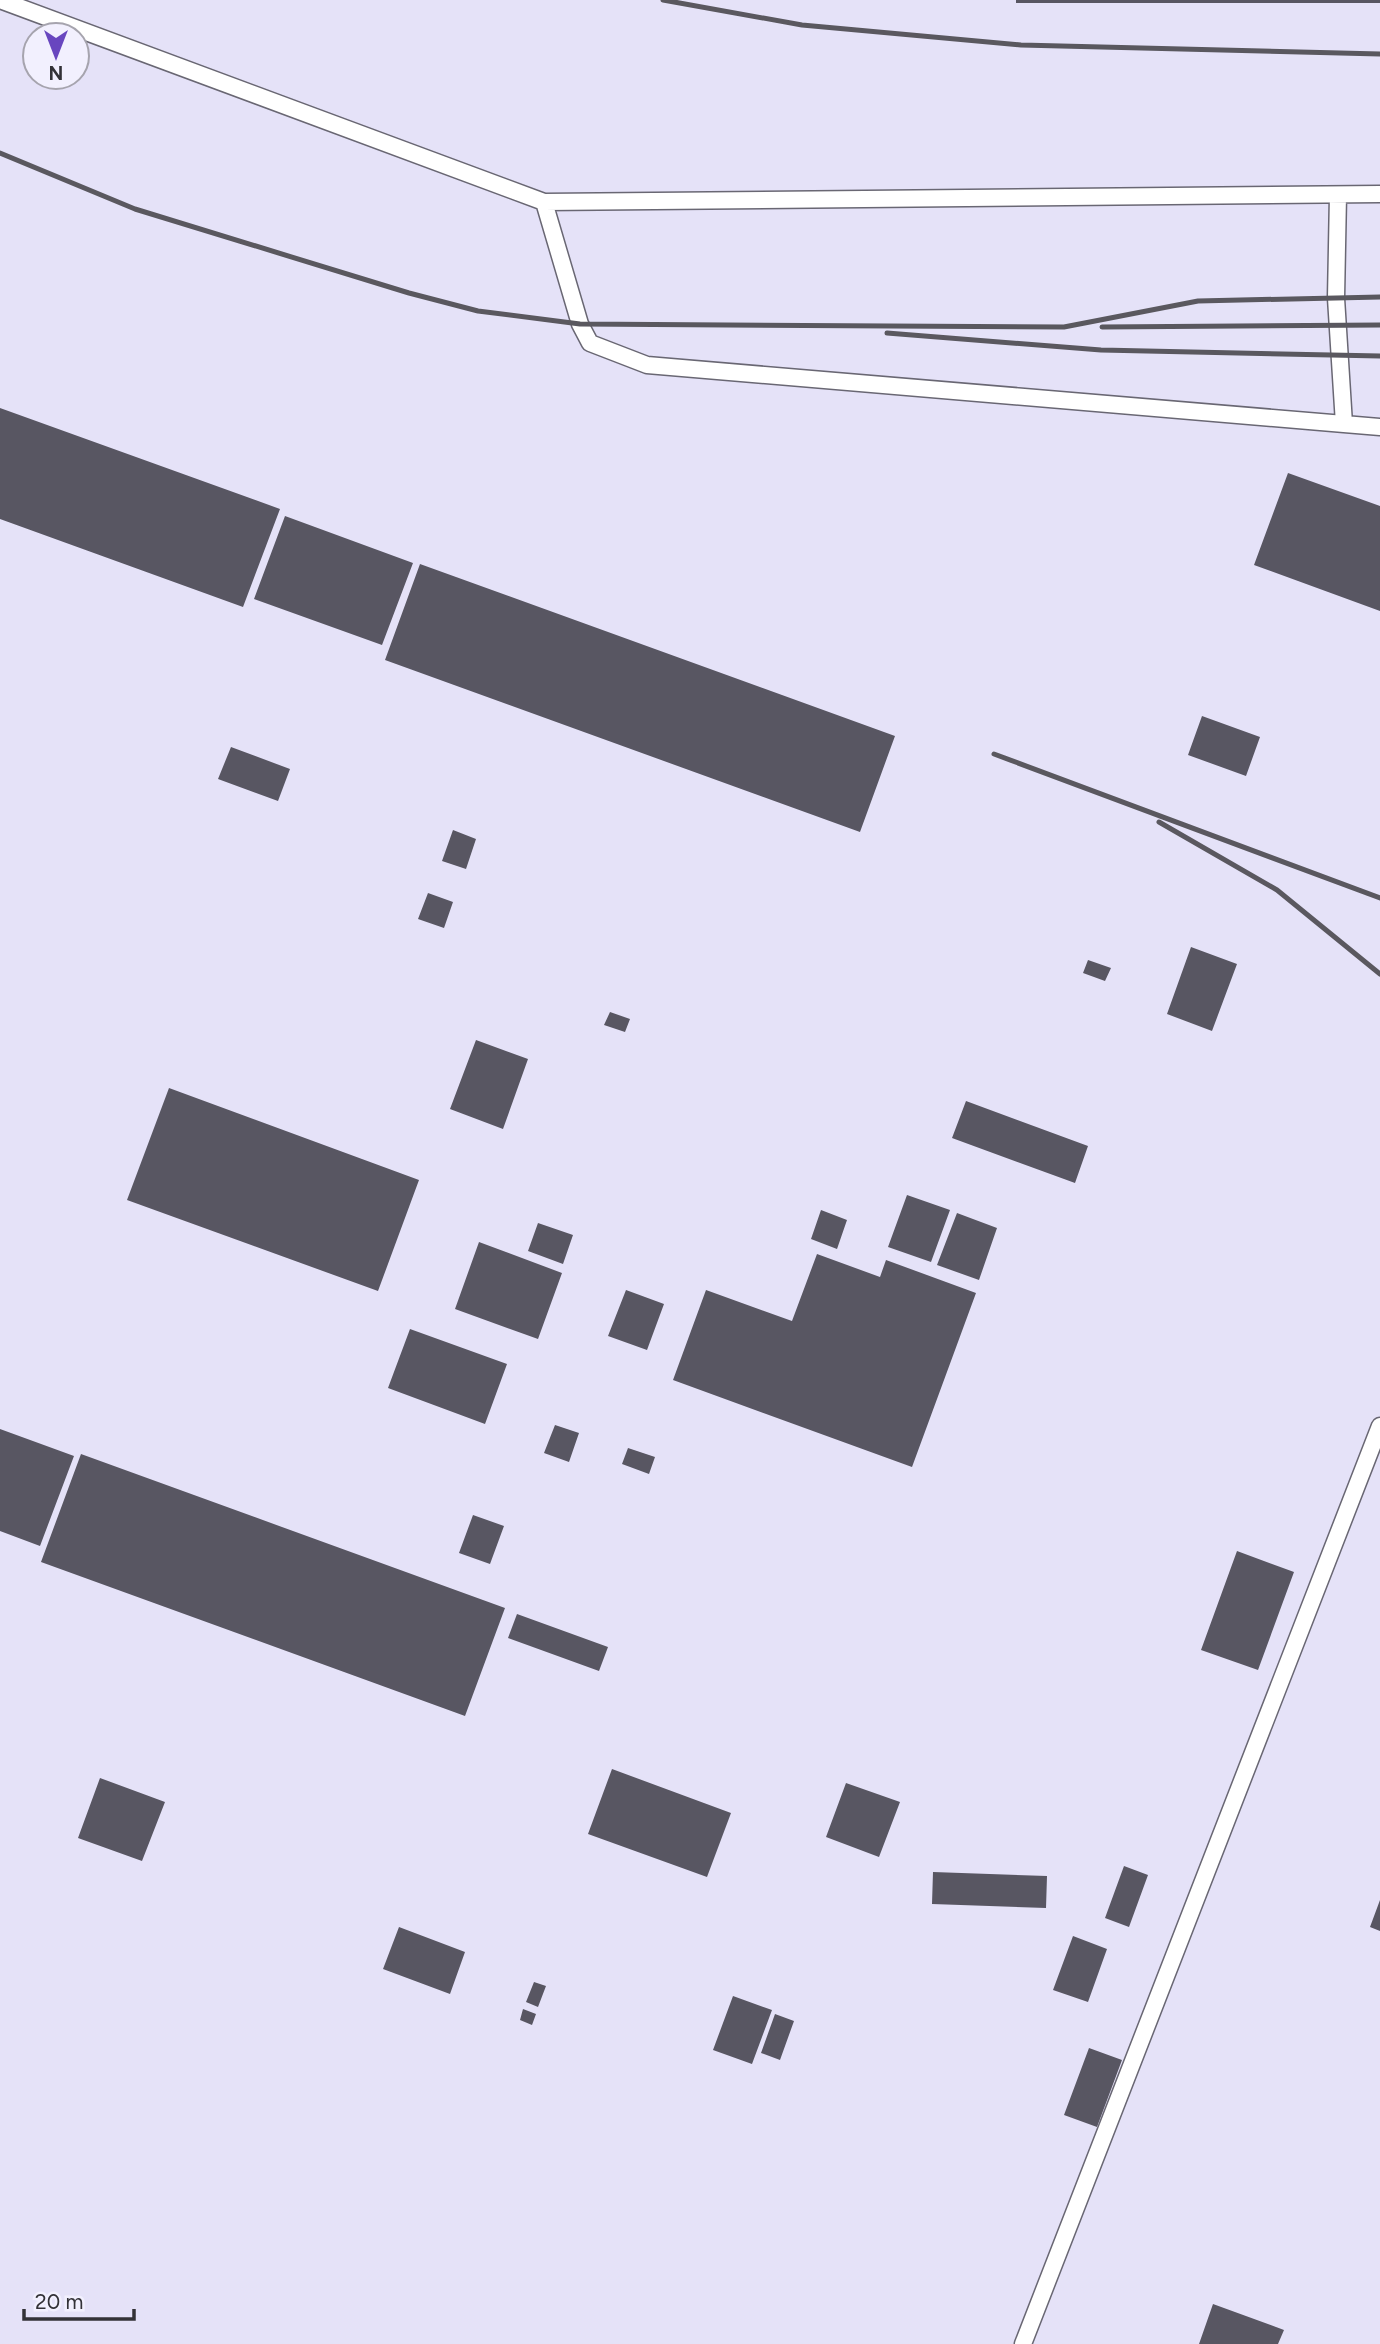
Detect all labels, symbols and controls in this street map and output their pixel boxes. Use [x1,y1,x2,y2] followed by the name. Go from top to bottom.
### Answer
[21,21,91,91] north arrow
[49,61,63,84] text: N
[24,2278,135,2322] scale bar
[35,2289,83,2314] text: 20 m

